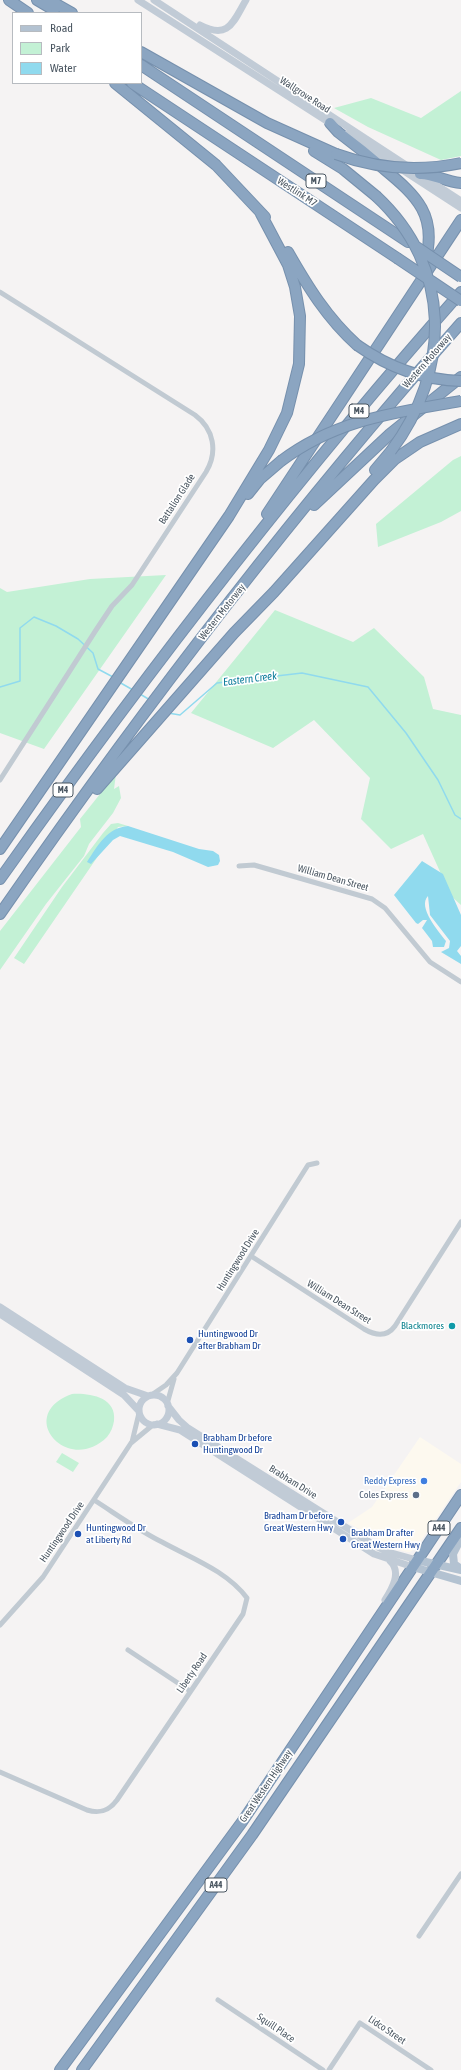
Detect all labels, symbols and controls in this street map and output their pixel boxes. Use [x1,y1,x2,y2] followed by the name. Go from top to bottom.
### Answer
[12,12,142,84] legend
[50,21,73,35] text: Road
[50,41,70,55] text: Park
[50,61,76,75] text: Water
[278,74,332,116] street label: Wallgrove Road
[306,174,326,188] road number: M7
[275,175,319,209] street label: Westlink M7
[400,331,454,391] street label: Western Motorway
[349,404,369,418] road number: M4
[156,472,198,526] street label: Battalion Glade
[196,582,248,642] street label: Western Motorway
[222,669,278,689] water label: Eastern Creek
[53,783,73,797] road number: M4
[296,862,370,894] street label: William Dean Street
[214,1227,262,1293] street label: Huntingwood Drive
[305,1277,373,1327] street label: William Dean Street
[401,1320,444,1332] place label: Blackmores
[447,1321,457,1331] marker: Blackmores
[198,1328,261,1352] place label: Huntingwood Dr after Brabham Dr
[185,1335,195,1345] marker: Huntingwood Dr after Brabham Dr
[203,1432,272,1456] place label: Brabham Dr before Huntingwood Dr
[190,1439,200,1449] marker: Brabham Dr before Huntingwood Dr
[267,1463,319,1501] street label: Brabham Drive
[364,1475,416,1487] place label: Reddy Express
[419,1476,429,1486] marker: Reddy Express
[359,1489,408,1501] place label: Coles Express
[411,1490,421,1500] marker: Coles Express
[37,1499,87,1565] street label: Huntingwood Drive
[264,1510,333,1534] place label: Bradham Dr before Great Western Hwy
[336,1517,346,1527] marker: Bradham Dr before Great Western Hwy
[428,1521,450,1535] road number: A44
[86,1522,146,1546] place label: Huntingwood Dr at Liberty Rd
[351,1527,420,1550] place label: Brabham Dr after Great Western Hwy
[73,1529,83,1539] marker: Huntingwood Dr at Liberty Rd
[338,1534,348,1544] marker: Brabham Dr after Great Western Hwy
[174,1651,210,1695] street label: Liberty Road
[237,1747,295,1825] street label: Great Western Highway
[205,1878,227,1892] road number: A44
[255,2011,297,2045] street label: Squill Place
[366,2013,408,2047] street label: Lidco Street

